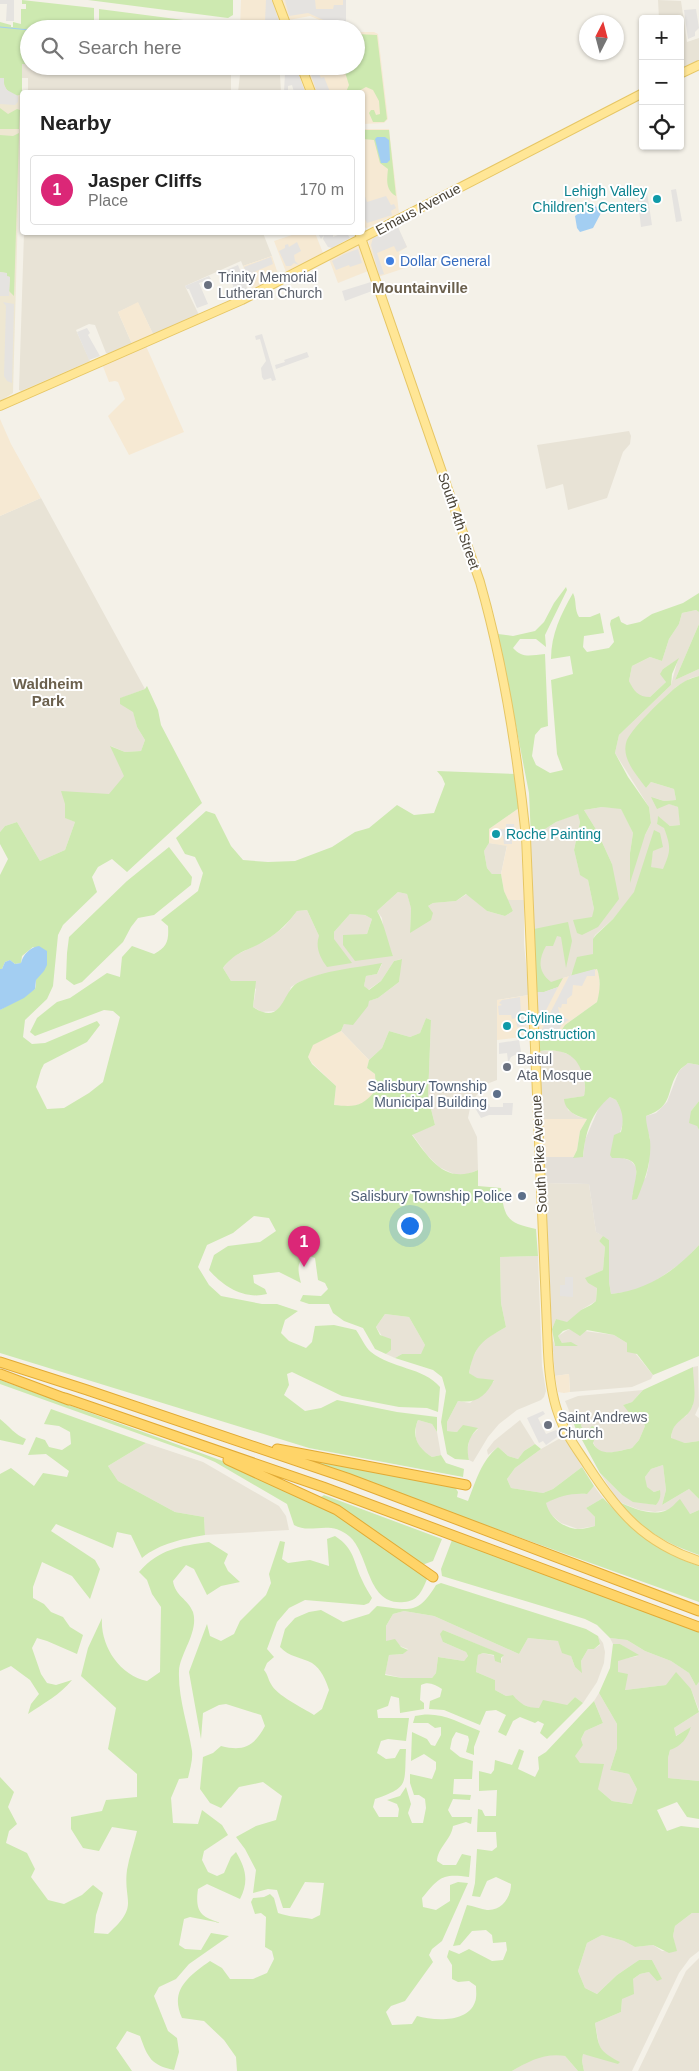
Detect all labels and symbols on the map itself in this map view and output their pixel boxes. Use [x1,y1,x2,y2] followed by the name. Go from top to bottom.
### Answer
[579,15,624,60] north arrow
[373,180,463,238] street label: Emaus Avenue
[532,183,647,215] place label: Lehigh Valley Children's Centers
[651,193,663,205] marker: Lehigh Valley Children's Centers
[400,253,490,269] place label: Dollar General
[384,255,396,267] marker: Dollar General
[218,269,322,301] place label: Trinity Memorial Lutheran Church
[202,279,214,291] marker: Trinity Memorial Lutheran Church
[372,279,468,296] district label: Mountainville
[435,471,483,572] street label: South 4th Street
[13,675,83,709] district label: Waldheim Park
[506,826,601,842] place label: Roche Painting
[490,828,502,840] marker: Roche Painting
[517,1010,596,1042] place label: Cityline Construction
[501,1020,513,1032] marker: Cityline Construction
[517,1051,592,1083] place label: Baitul Ata Mosque
[501,1061,513,1073] marker: Baitul Ata Mosque
[367,1078,487,1110] place label: Salisbury Township Municipal Building
[491,1088,503,1100] marker: Salisbury Township Municipal Building
[528,1094,550,1213] street label: South Pike Avenue
[350,1188,512,1204] place label: Salisbury Township Police
[516,1190,528,1202] marker: Salisbury Township Police
[397,1213,423,1239] your location
[288,1226,320,1267] pin: 1
[558,1409,648,1441] place label: Saint Andrews Church
[542,1419,554,1431] marker: Saint Andrews Church

